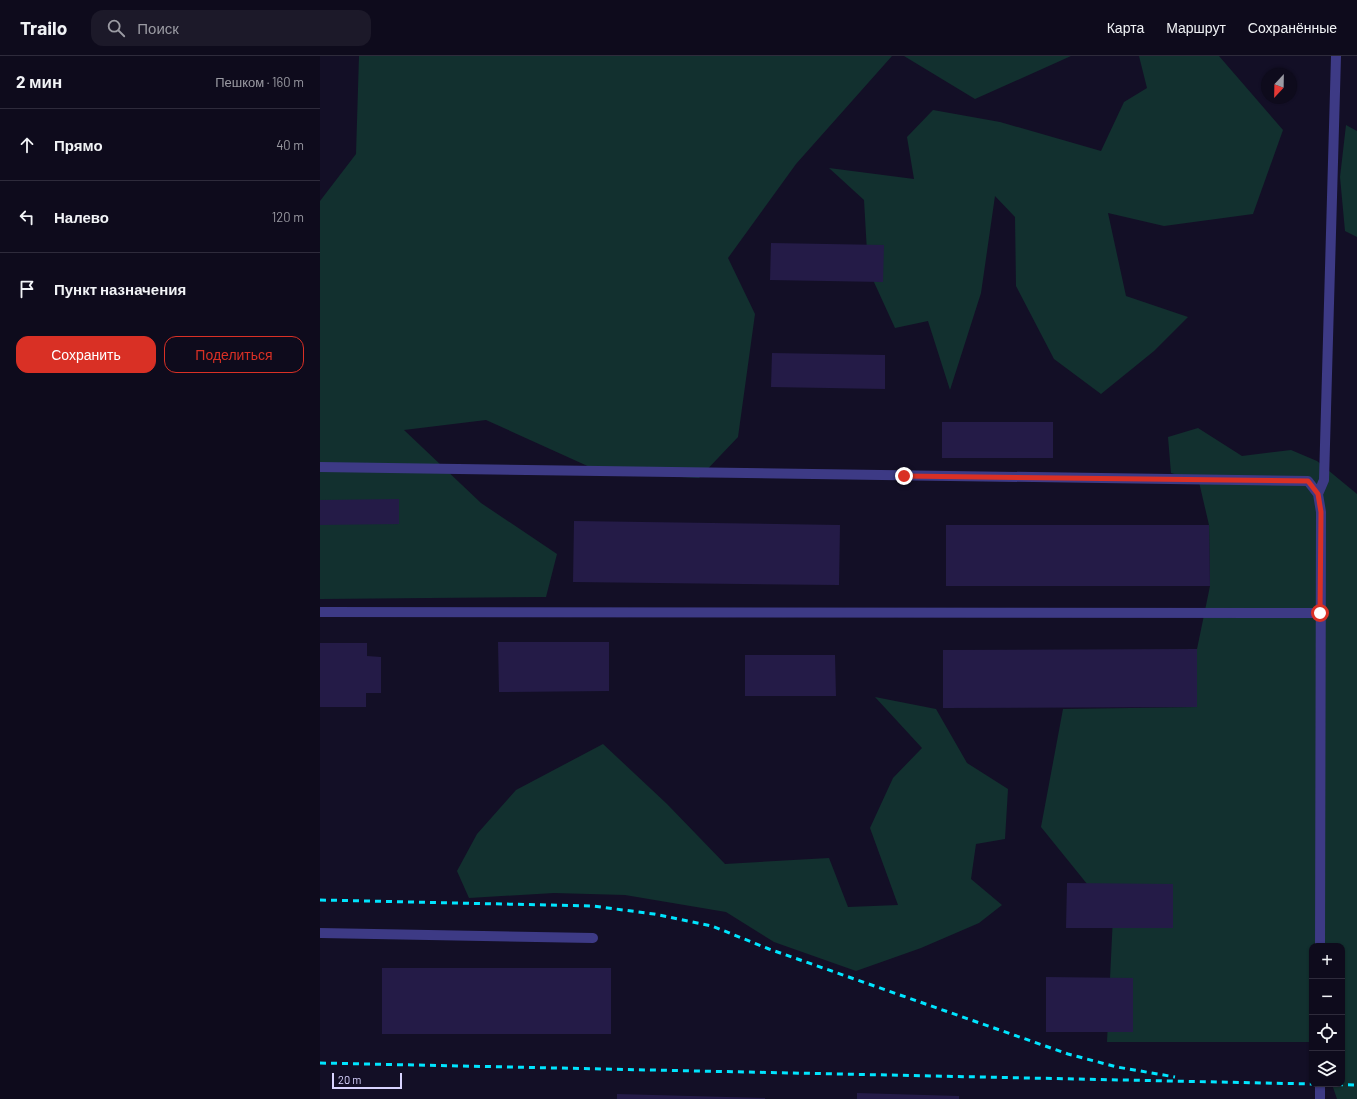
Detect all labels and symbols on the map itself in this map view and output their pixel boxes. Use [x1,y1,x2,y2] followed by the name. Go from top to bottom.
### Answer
[1261,68,1297,104] north arrow
[895,467,913,485] route end
[1311,604,1329,622] route start
[332,1071,402,1090] scale bar

